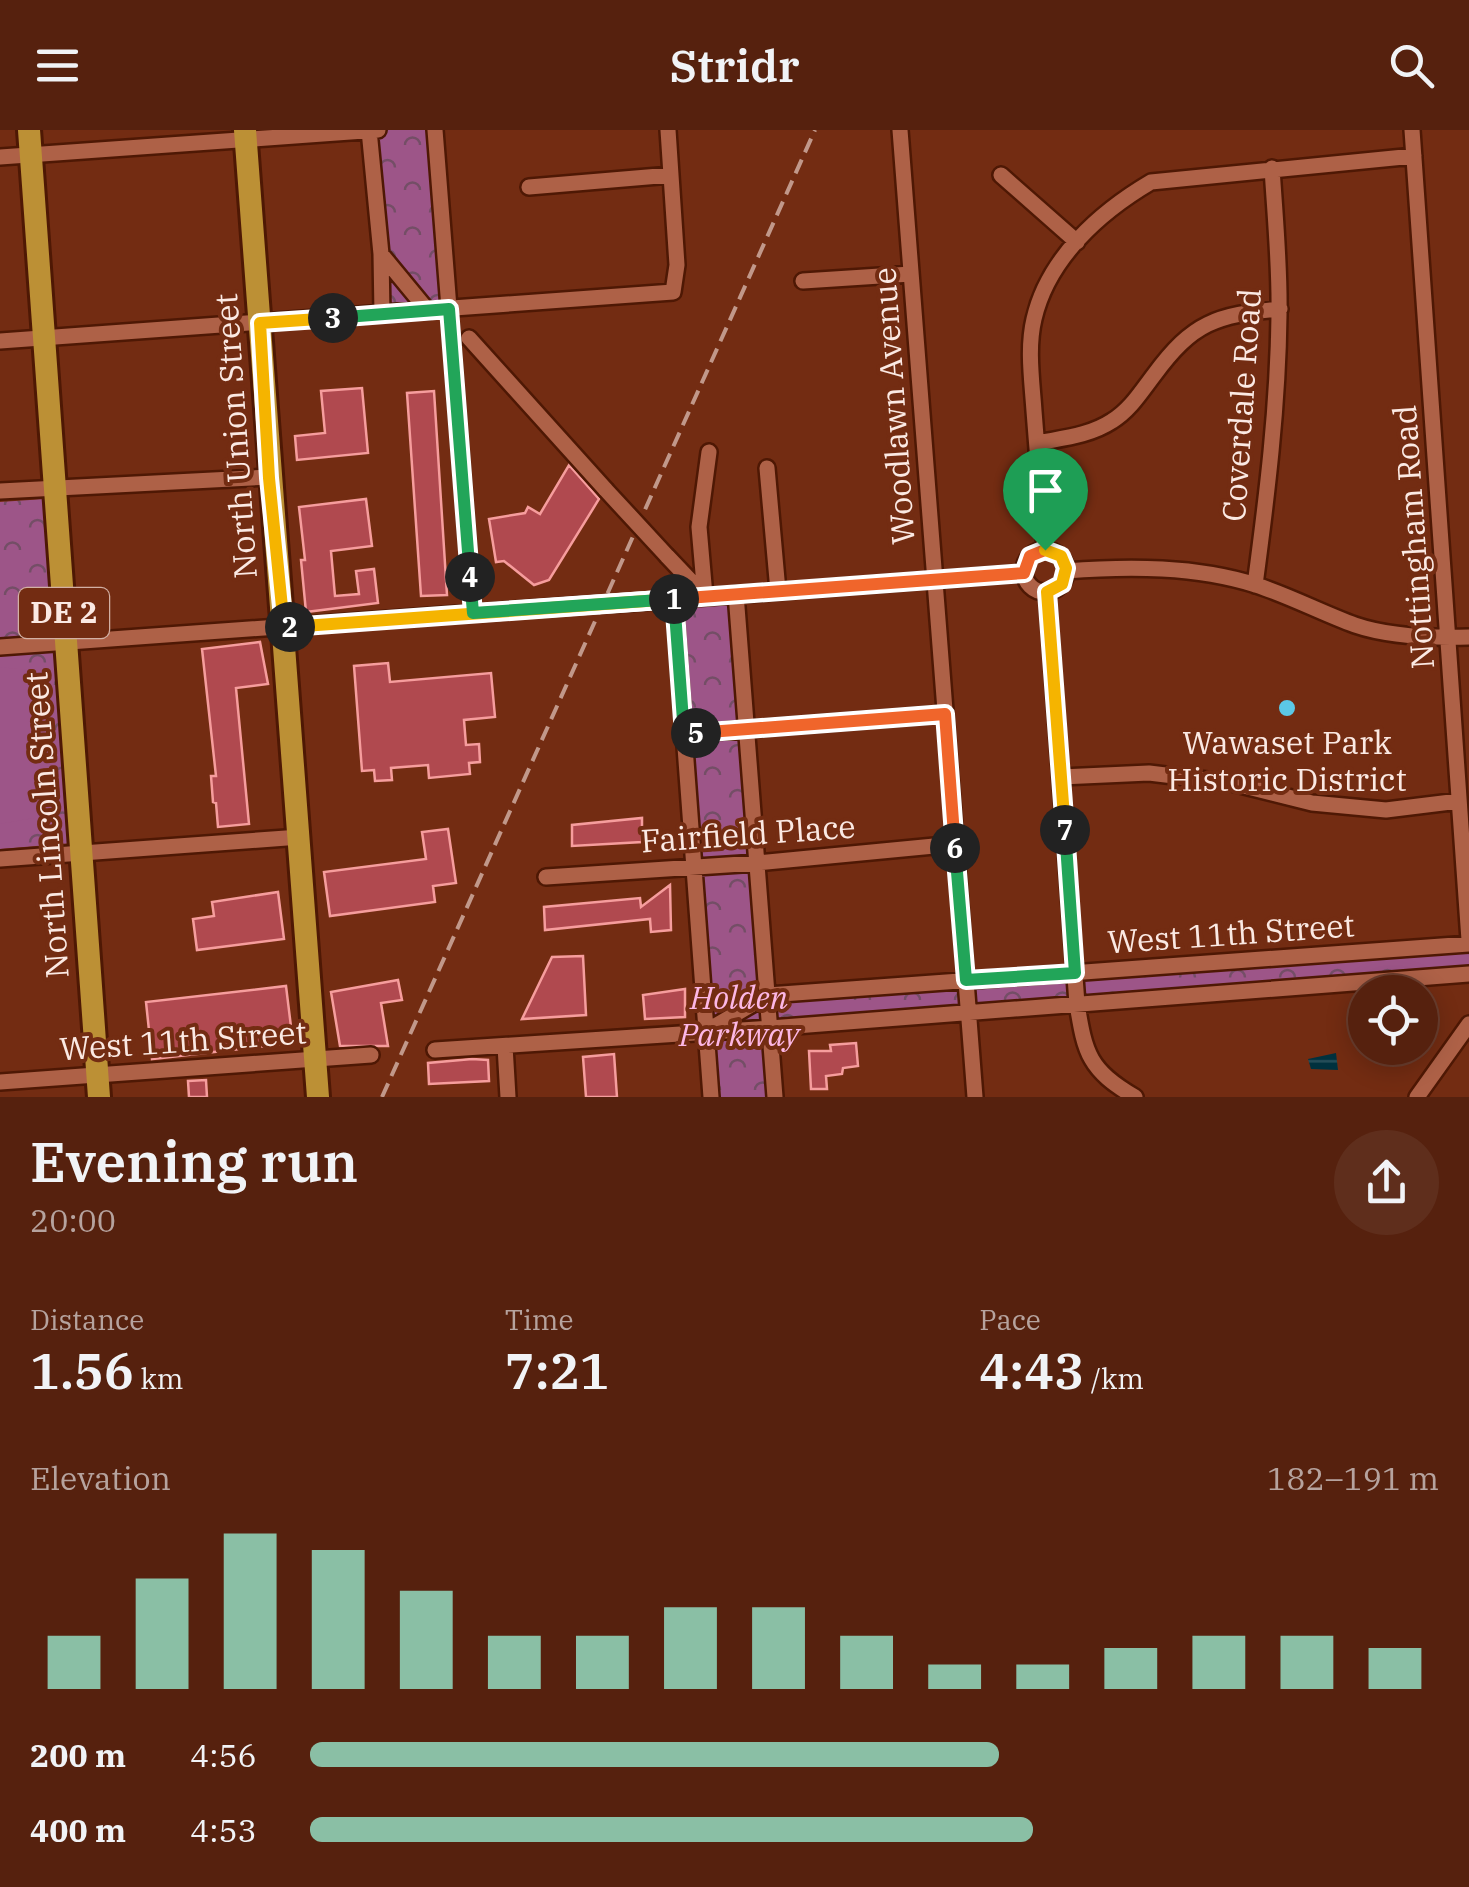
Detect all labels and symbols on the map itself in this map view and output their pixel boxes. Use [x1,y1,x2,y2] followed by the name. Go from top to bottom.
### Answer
[862,266,924,546] street label: Woodlawn Avenue
[1212,287,1270,523] street label: Coverdale Road
[204,292,266,580] street label: North Union Street
[308,293,358,343] pin: 3
[1383,404,1443,671] street label: Nottingham Road
[1003,448,1088,551] pin
[445,552,495,602] pin: 4
[649,574,699,624] pin: 1
[19,588,109,638] road number: DE 2
[265,602,315,652] pin: 2
[14,670,78,980] street label: North Lincoln Street
[1276,697,1298,719] marker: Wawaset Park Historic District
[671,708,721,758] pin: 5
[1167,721,1407,800] place label: Wawaset Park Historic District
[639,805,857,861] street label: Fairfield Place
[1040,805,1090,855] pin: 7
[930,823,980,873] pin: 6
[1106,903,1356,963] street label: West 11th Street
[678,976,801,1055] park label: Holden Parkway
[58,1010,308,1070] street label: West 11th Street

